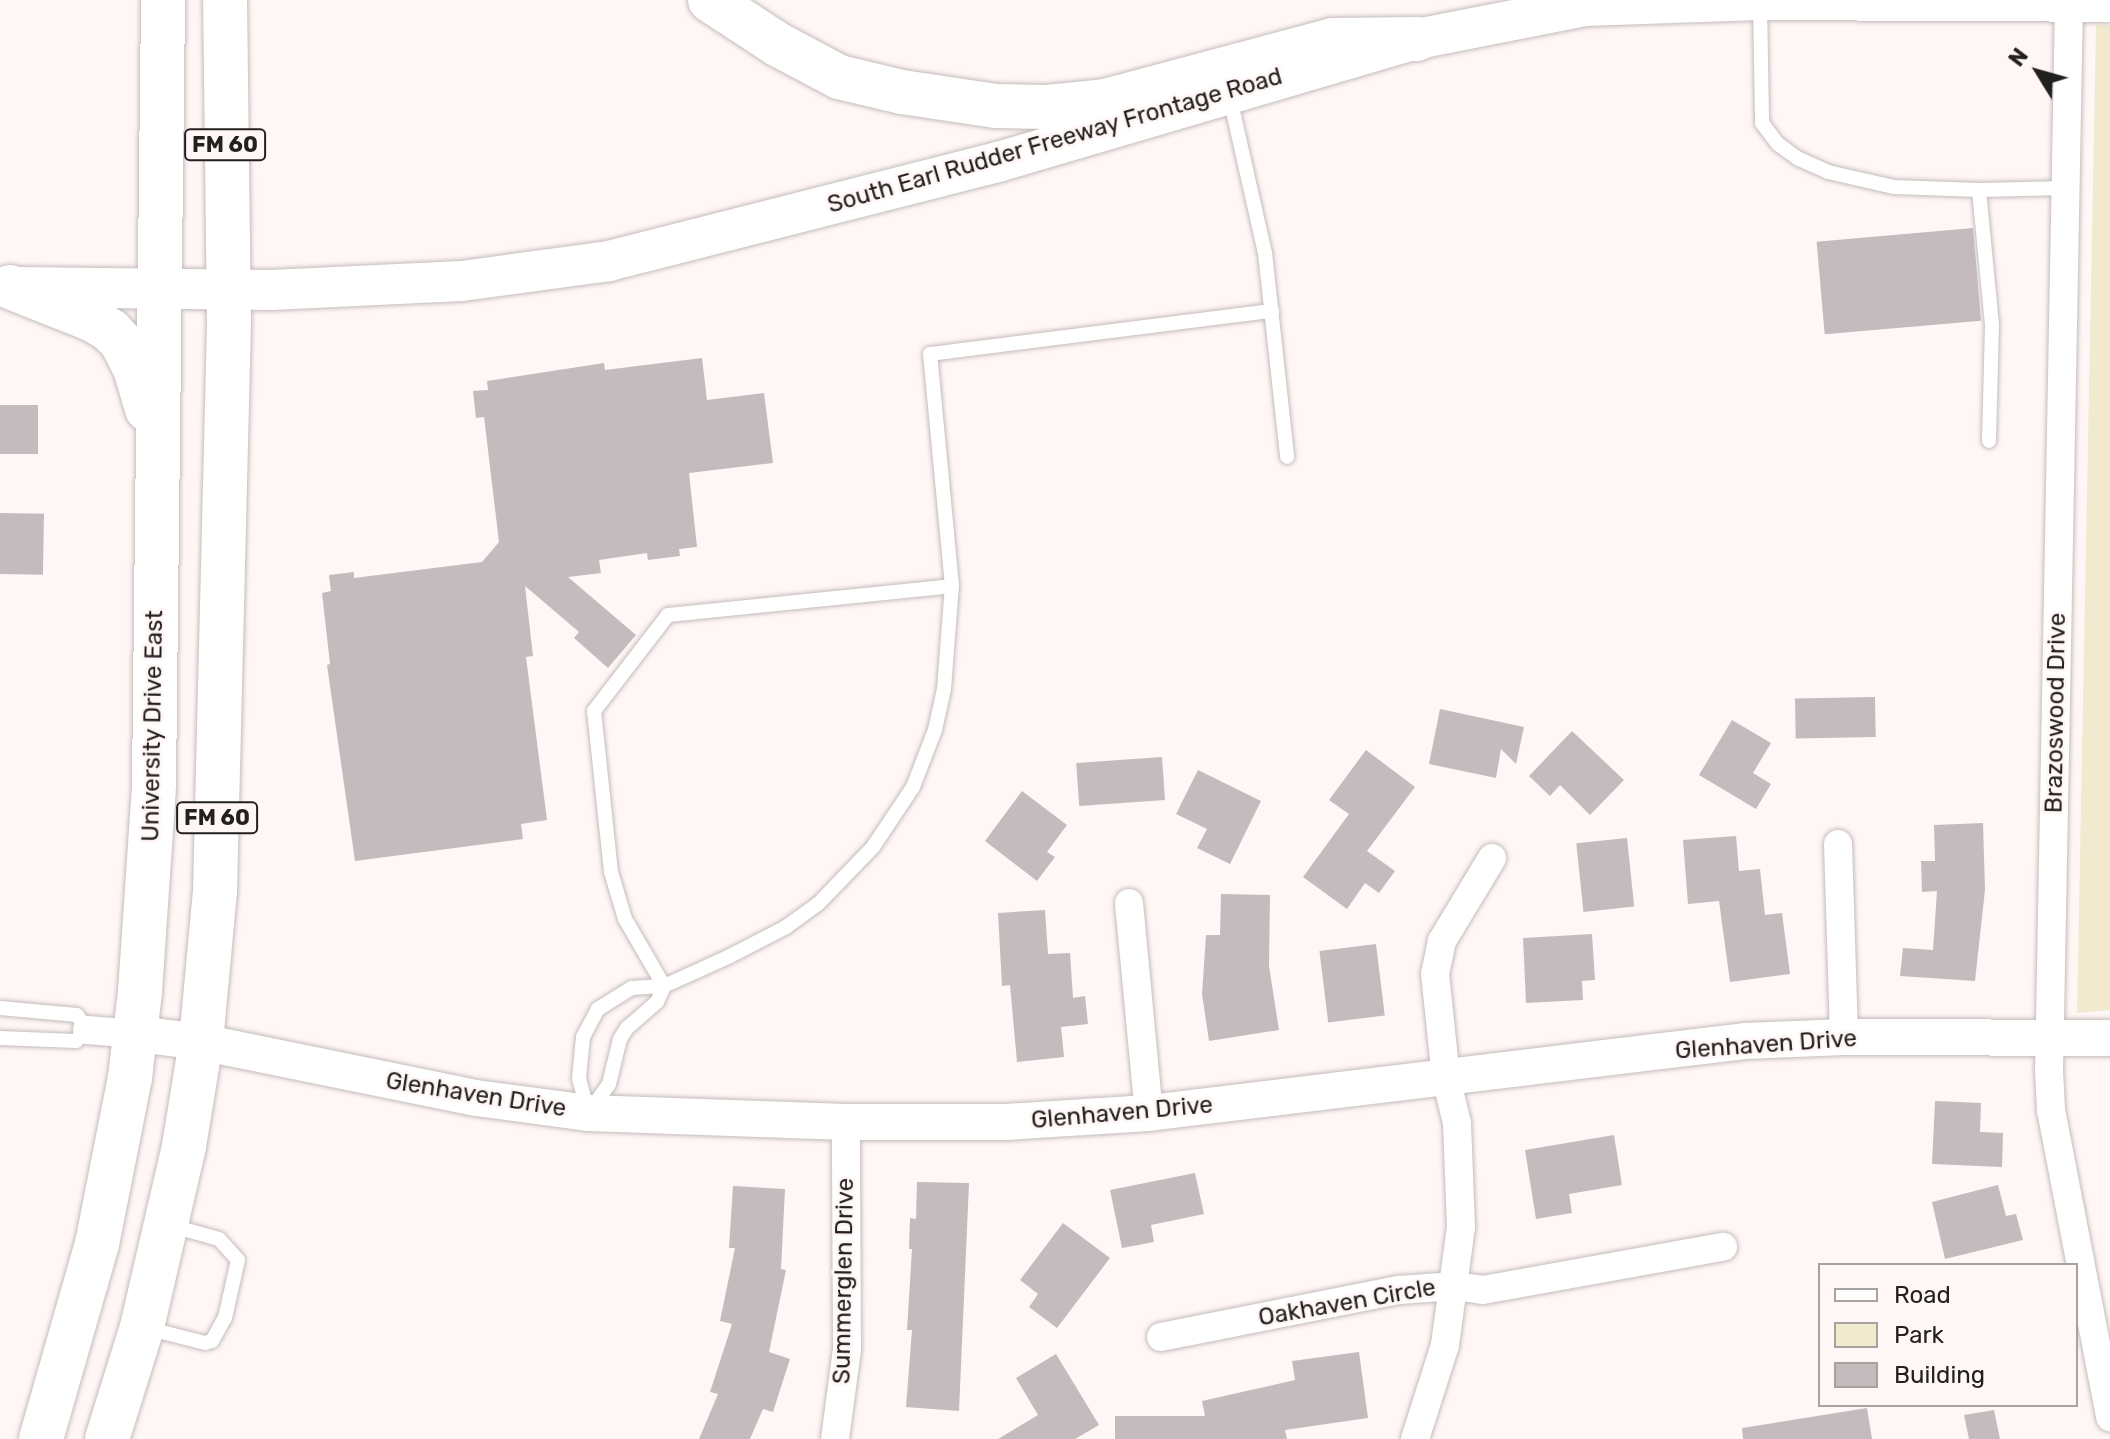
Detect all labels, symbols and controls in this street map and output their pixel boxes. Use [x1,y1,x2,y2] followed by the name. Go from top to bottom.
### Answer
[1998,32,2078,112] north arrow
[2003,43,2034,72] text: N
[824,62,1286,220] street label: South Earl Rudder Freeway Frontage Road
[183,127,267,163] road number: FM 60
[137,610,169,842] street label: University Drive East
[2040,613,2072,813] street label: Brazoswood Drive
[175,800,259,836] road number: FM 60
[1674,1024,1858,1066] street label: Glenhaven Drive
[384,1067,568,1123] street label: Glenhaven Drive
[1030,1091,1214,1135] street label: Glenhaven Drive
[828,1178,860,1384] street label: Summerglen Drive
[1818,1263,2078,1407] legend
[1256,1273,1438,1333] street label: Oakhaven Circle
[1894,1281,1951,1309] text: Road
[1894,1321,1944,1349] text: Park
[1894,1361,1985,1389] text: Building

